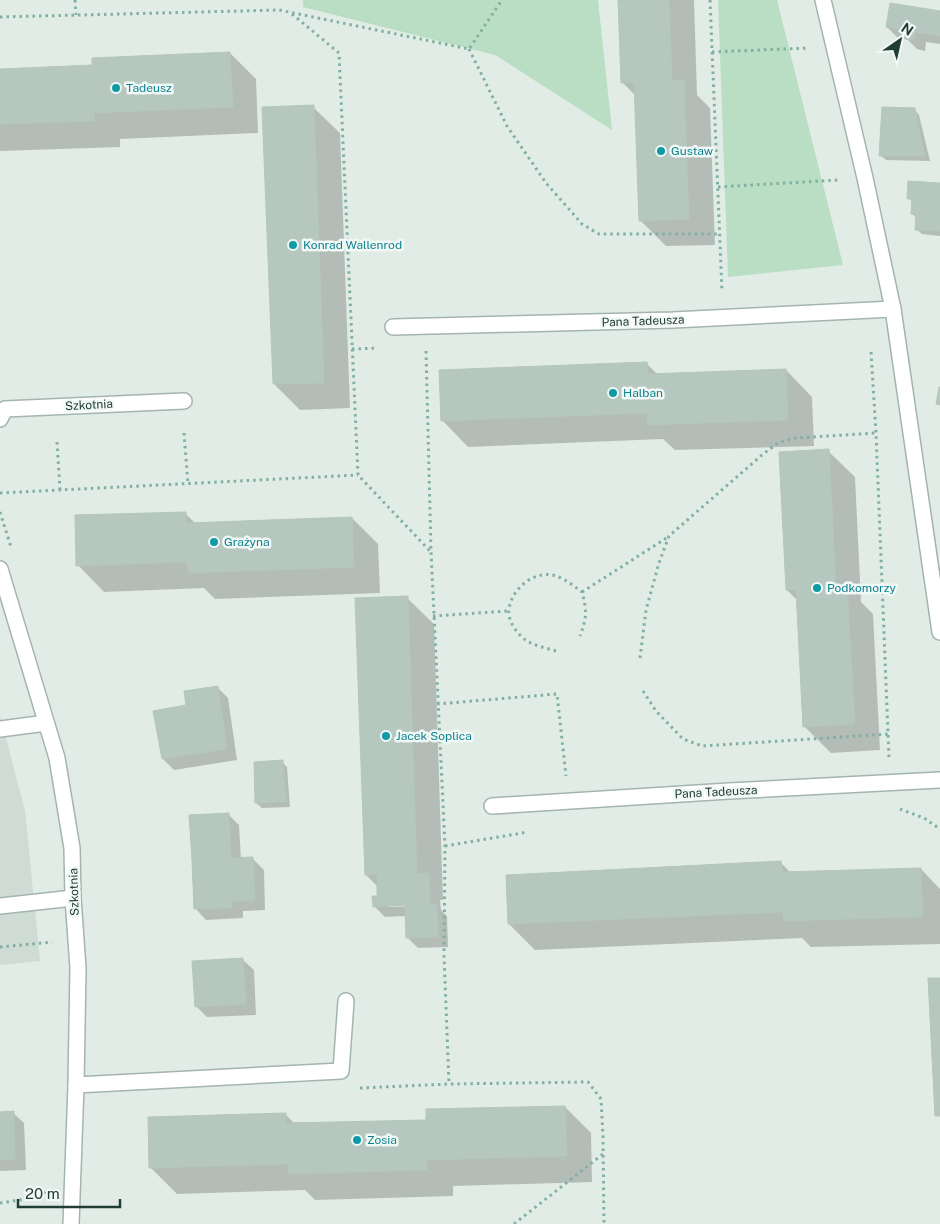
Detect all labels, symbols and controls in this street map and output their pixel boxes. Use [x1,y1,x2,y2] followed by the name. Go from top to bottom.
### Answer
[875,15,925,65] north arrow
[898,20,916,39] text: N
[126,81,172,95] place label: Tadeusz
[110,82,122,94] marker: Tadeusz
[671,144,714,158] place label: Gustaw
[655,145,667,157] marker: Gustaw
[303,238,402,252] place label: Konrad Wallenrod
[287,239,299,251] marker: Konrad Wallenrod
[601,313,685,329] street label: Pana Tadeusza
[623,386,663,400] place label: Halban
[607,387,619,399] marker: Halban
[65,397,113,413] street label: Szkotnia
[224,535,270,549] place label: Grażyna
[208,536,220,548] marker: Grażyna
[827,581,896,595] place label: Podkomorzy
[811,582,823,594] marker: Podkomorzy
[396,729,472,743] place label: Jacek Soplica
[380,730,392,742] marker: Jacek Soplica
[674,783,758,801] street label: Pana Tadeusza
[66,868,82,916] street label: Szkotnia
[367,1133,397,1147] place label: Zosia
[351,1134,363,1146] marker: Zosia
[18,1176,120,1208] scale bar
[25,1185,60,1202] text: 20 m

